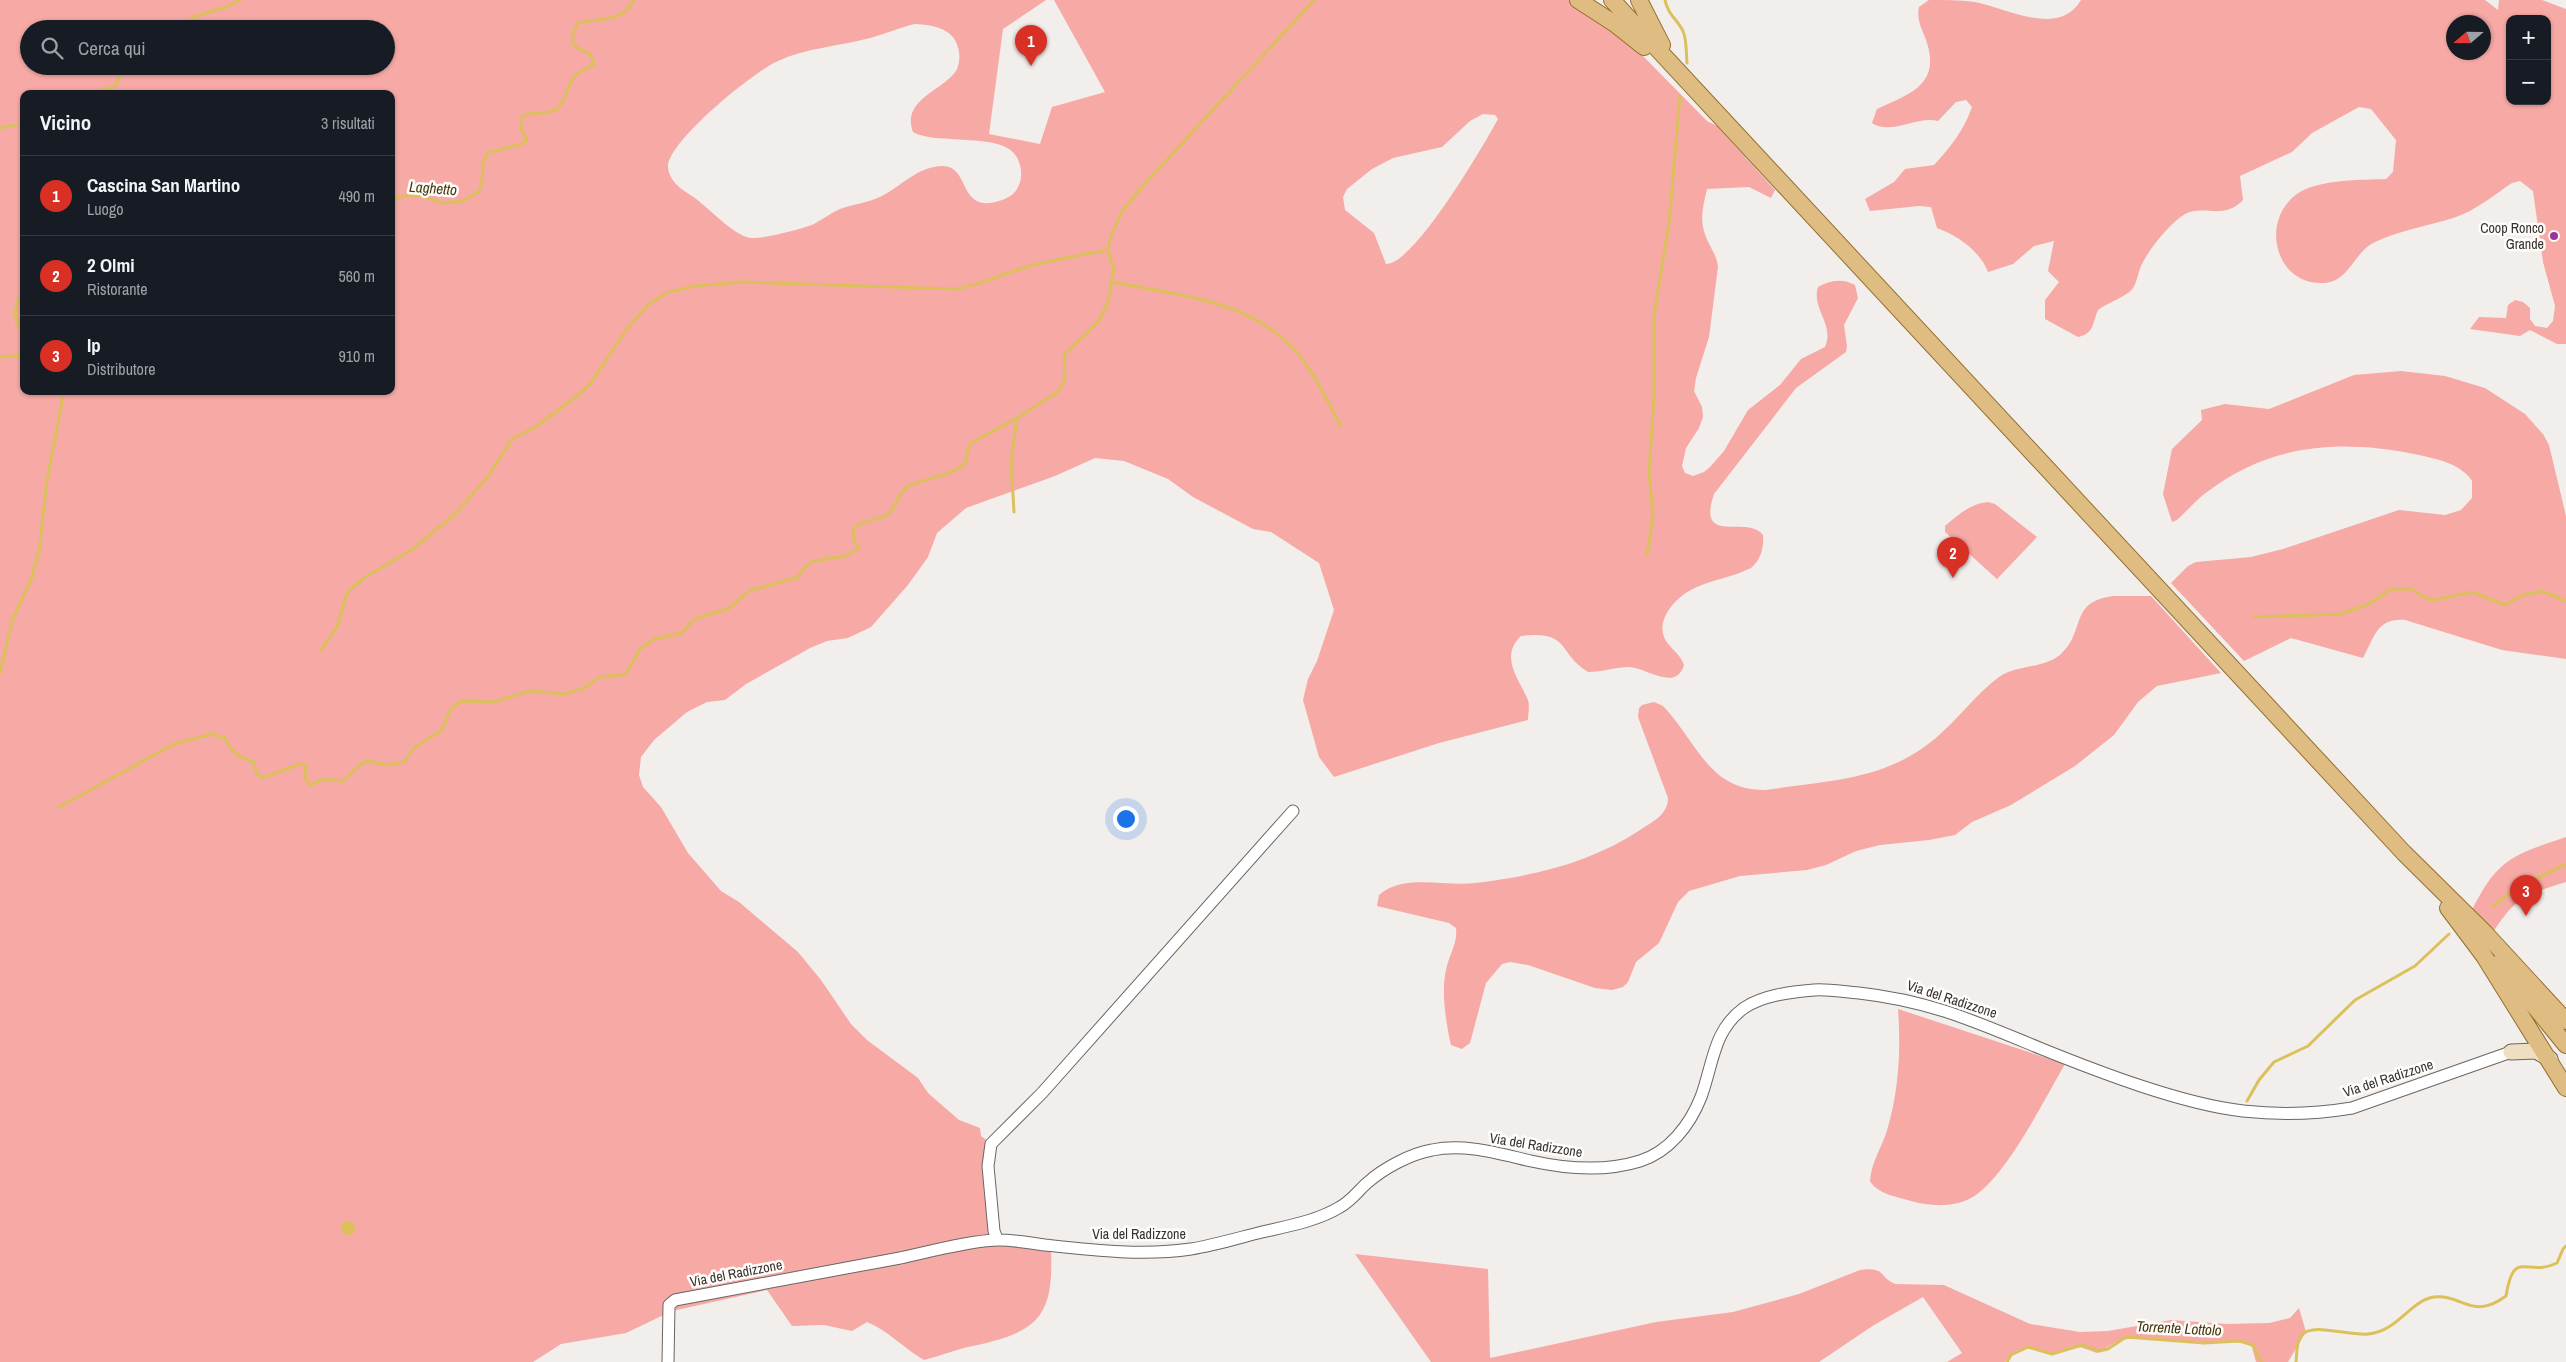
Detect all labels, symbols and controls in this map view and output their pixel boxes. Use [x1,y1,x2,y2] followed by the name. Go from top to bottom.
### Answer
[2446,15,2491,60] north arrow
[2506,15,2551,105] map controls
[2506,15,2551,60] button: +
[20,20,395,75] search box
[1015,25,1047,66] pin: 1
[38,34,66,62] icon: search
[78,35,146,61] text: Cerca qui
[2506,60,2551,105] button: −
[40,108,91,137] text: Vicino
[321,112,375,134] text: 3 risultati
[87,172,240,198] text: Cascina San Martino
[408,176,458,200] water label: Laghetto
[52,185,60,207] text: 1
[339,185,375,207] text: 490 m
[87,198,123,220] text: Luogo
[2480,219,2544,253] place label: Coop Ronco Grande
[2548,230,2560,242] marker: Coop Ronco Grande
[87,252,135,278] text: 2 Olmi
[52,265,60,287] text: 2
[339,265,375,287] text: 560 m
[87,278,148,300] text: Ristorante
[87,332,101,358] text: Ip
[52,345,60,367] text: 3
[339,345,375,367] text: 910 m
[87,358,156,380] text: Distributore
[1937,537,1969,578] pin: 2
[1113,806,1139,832] your location
[2510,875,2542,916] pin: 3
[1905,976,1999,1022] street label: Via del Radizzone
[2341,1055,2435,1101] street label: Via del Radizzone
[1488,1129,1584,1161] street label: Via del Radizzone
[1092,1225,1186,1243] street label: Via del Radizzone
[688,1255,784,1291] street label: Via del Radizzone
[2136,1315,2222,1341] water label: Torrente Lottolo

